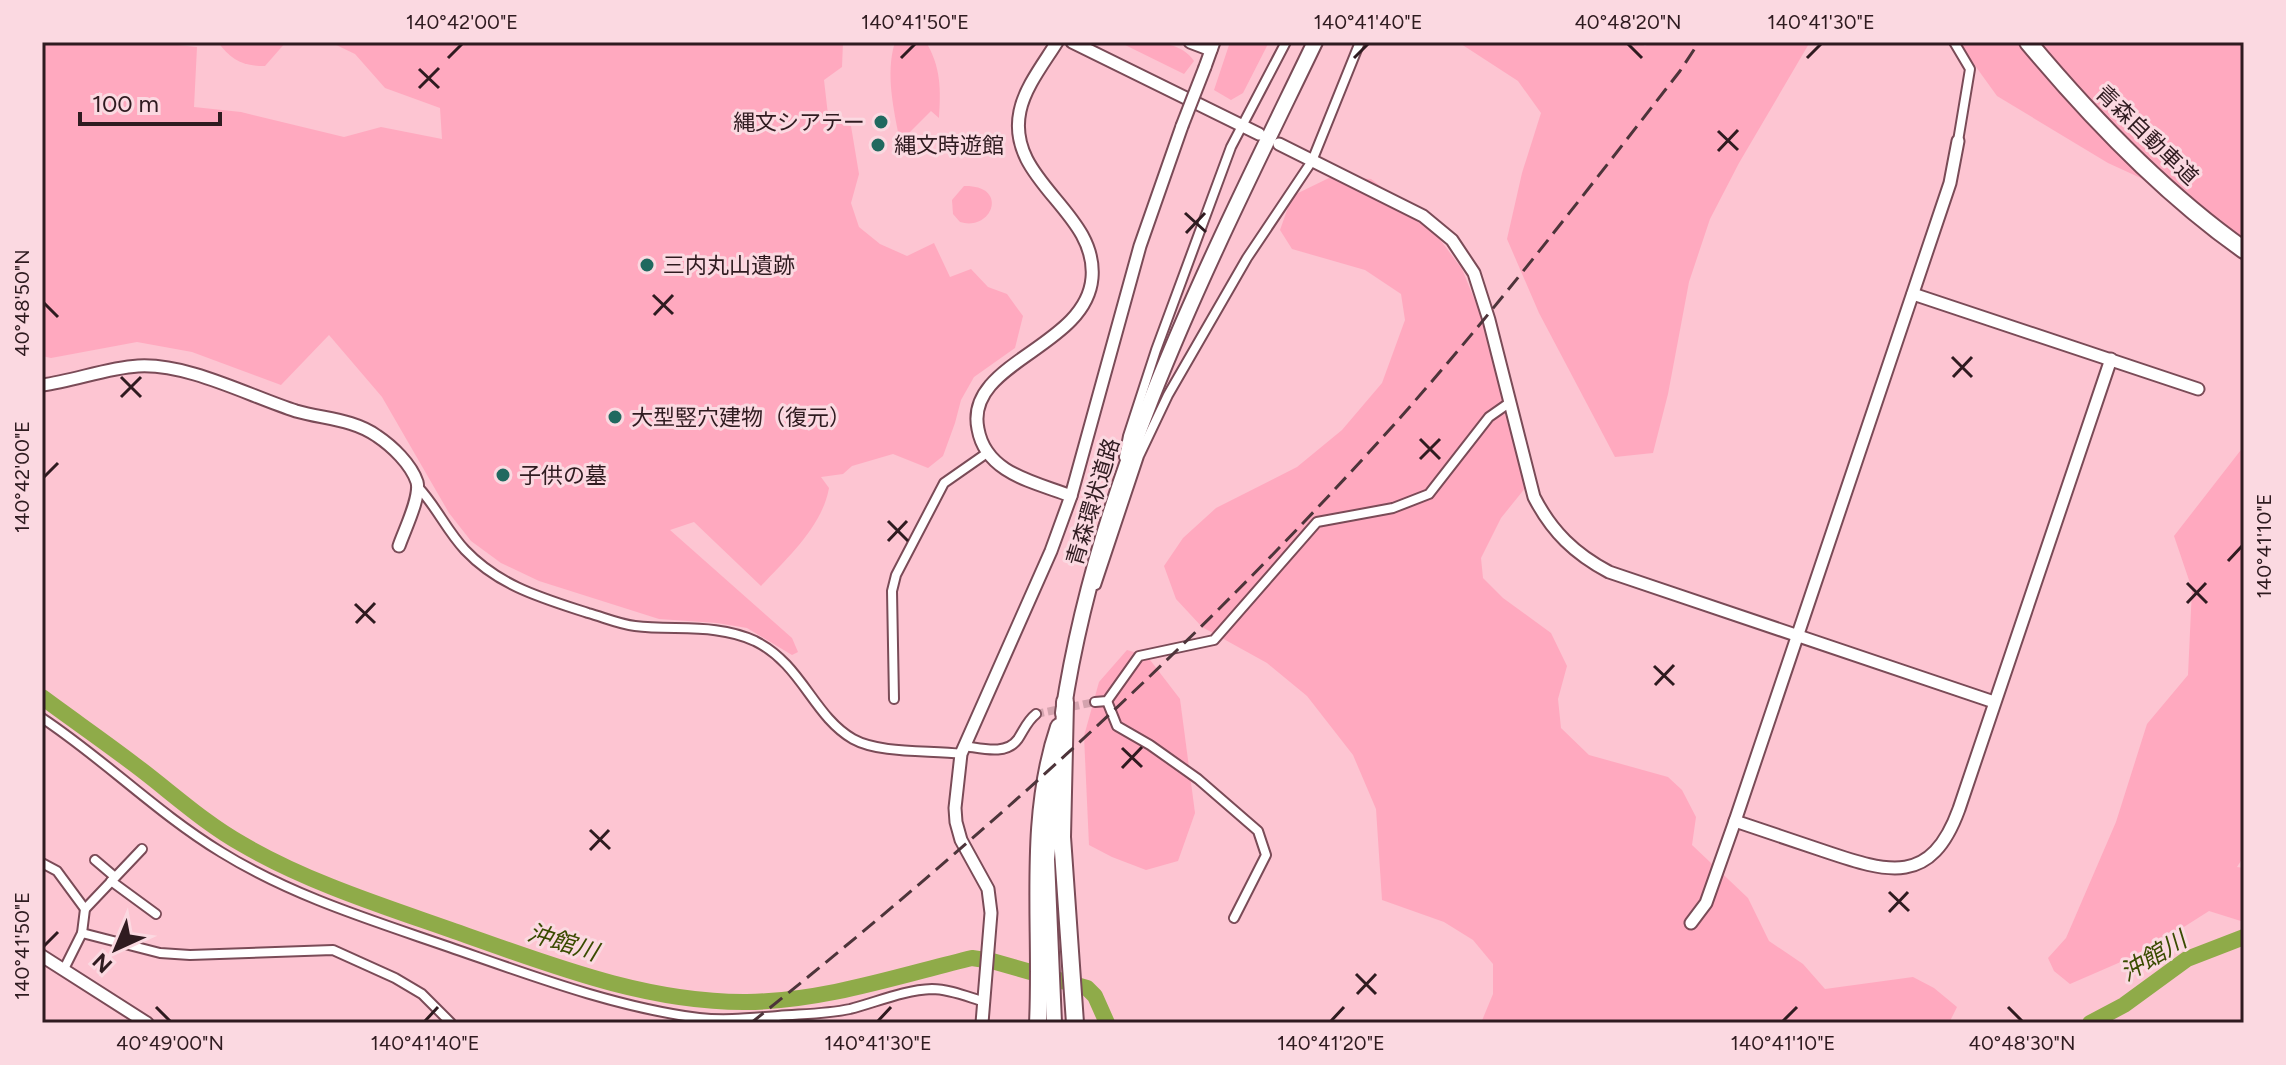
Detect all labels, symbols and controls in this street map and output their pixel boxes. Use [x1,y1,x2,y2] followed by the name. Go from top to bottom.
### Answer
[406,10,518,34] text: 140°42'00"E
[861,10,969,34] text: 140°41'50"E
[1313,10,1423,34] text: 140°41'40"E
[1574,10,1682,34] text: 40°48'20"N
[1767,10,1875,34] text: 140°41'30"E
[80,76,220,126] scale bar
[2090,79,2204,191] street label: 青森自動車道
[92,89,159,118] text: 100 m
[733,109,865,136] place label: 縄文シアテー
[872,113,890,131] marker: 縄文シアテー
[894,132,1004,159] place label: 縄文時遊館
[869,136,887,154] marker: 縄文時遊館
[10,249,34,357] text: 40°48'50"N
[663,252,795,279] place label: 三内丸山遺跡
[638,256,656,274] marker: 三内丸山遺跡
[631,404,851,431] place label: 大型竪穴建物（復元）
[606,408,624,426] marker: 大型竪穴建物（復元）
[10,421,34,533] text: 140°42'00"E
[1061,435,1125,569] street label: 青森環状道路
[519,462,607,489] place label: 子供の墓
[494,466,512,484] marker: 子供の墓
[2252,494,2276,598] text: 140°41'10"E
[10,892,34,1000] text: 140°41'50"E
[76,909,156,989] north arrow
[524,918,605,967] water label: 沖館川
[2115,923,2194,987] water label: 沖館川
[87,947,118,979] text: N
[116,1031,224,1055] text: 40°49'00"N
[370,1031,480,1055] text: 140°41'40"E
[824,1031,932,1055] text: 140°41'30"E
[1277,1031,1385,1055] text: 140°41'20"E
[1731,1031,1835,1055] text: 140°41'10"E
[1969,1031,2075,1055] text: 40°48'30"N

